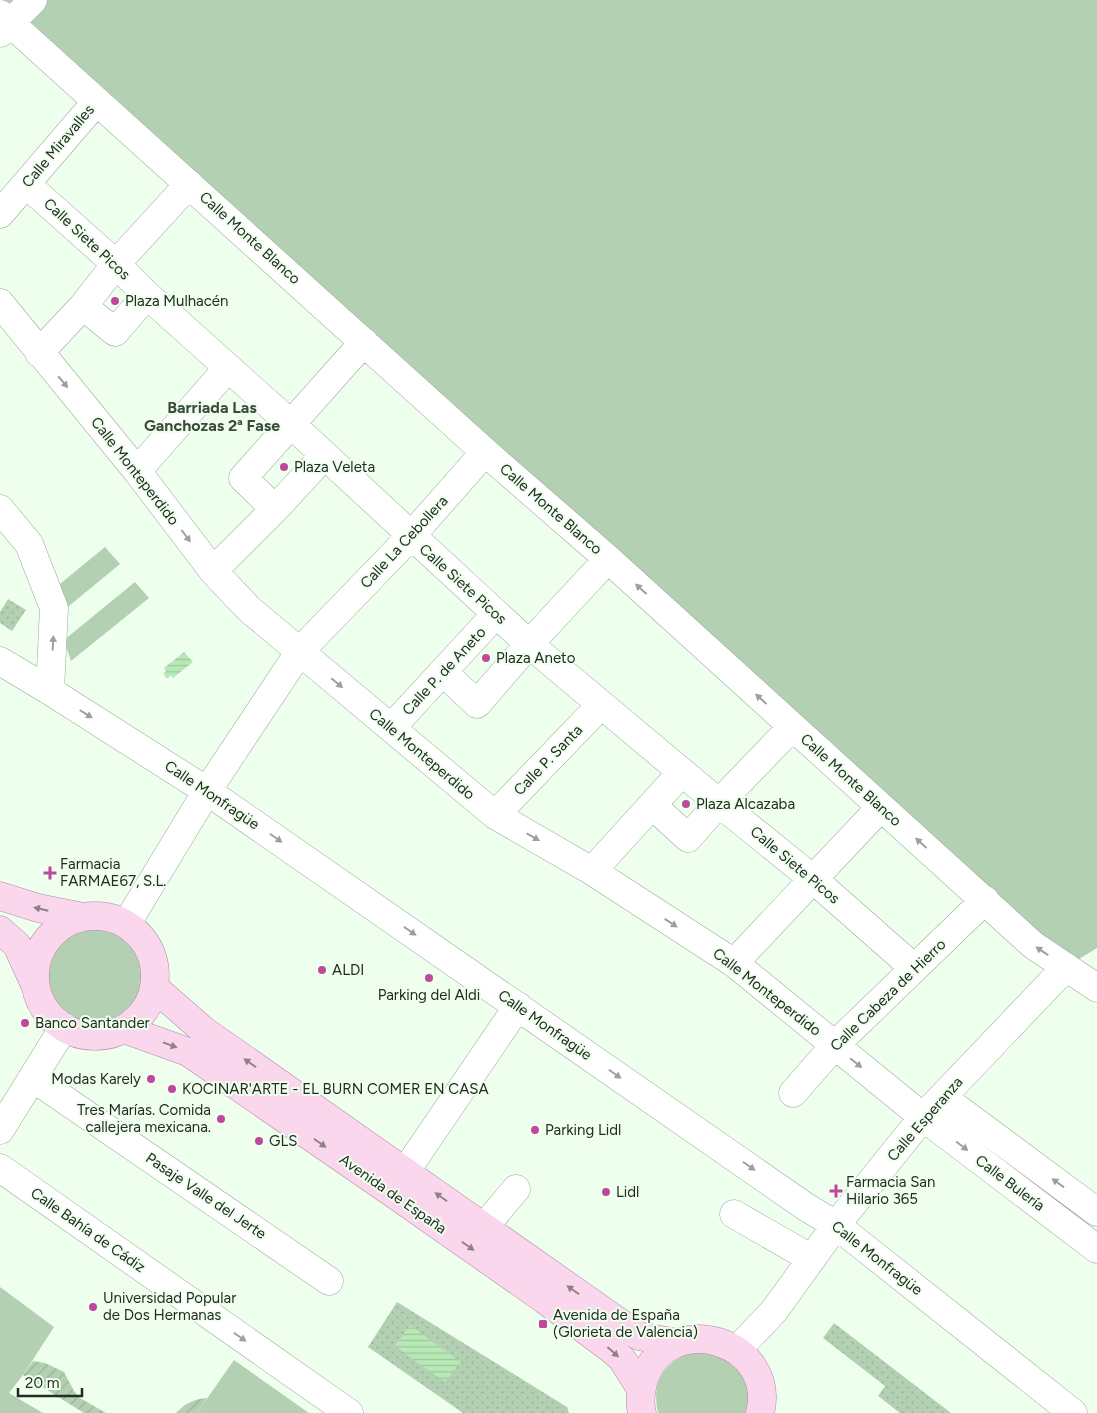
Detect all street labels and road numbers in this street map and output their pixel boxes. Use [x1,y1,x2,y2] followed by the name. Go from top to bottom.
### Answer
[18,101,98,191] street label: Calle Miravalles
[196,188,304,288] street label: Calle Monte Blanco
[40,194,134,284] street label: Calle Siete Picos
[87,413,183,529] street label: Calle Monteperdido
[496,460,606,558] street label: Calle Monte Blanco
[356,492,452,592] street label: Calle La Cebollera
[416,540,510,628] street label: Calle Siete Picos
[398,623,490,719] street label: Calle P. de Aneto
[365,705,479,804] street label: Calle Monteperdido
[510,721,586,799] street label: Calle P. Santa
[797,730,905,830] street label: Calle Monte Blanco
[161,757,263,833] street label: Calle Monfragüe
[747,822,843,908] street label: Calle Siete Picos
[827,935,950,1055] street label: Calle Cabeza de Hierro
[709,944,825,1040] street label: Calle Monteperdido
[495,986,595,1064] street label: Calle Monfragüe
[883,1073,967,1165] street label: Calle Esperanza
[142,1149,270,1243] street label: Pasaje Valle del Jerte
[336,1150,450,1238] street label: Avenida de España
[972,1151,1048,1215] street label: Calle Bulería
[27,1184,149,1276] street label: Calle Bahía de Cádiz
[828,1217,926,1299] street label: Calle Monfragüe

